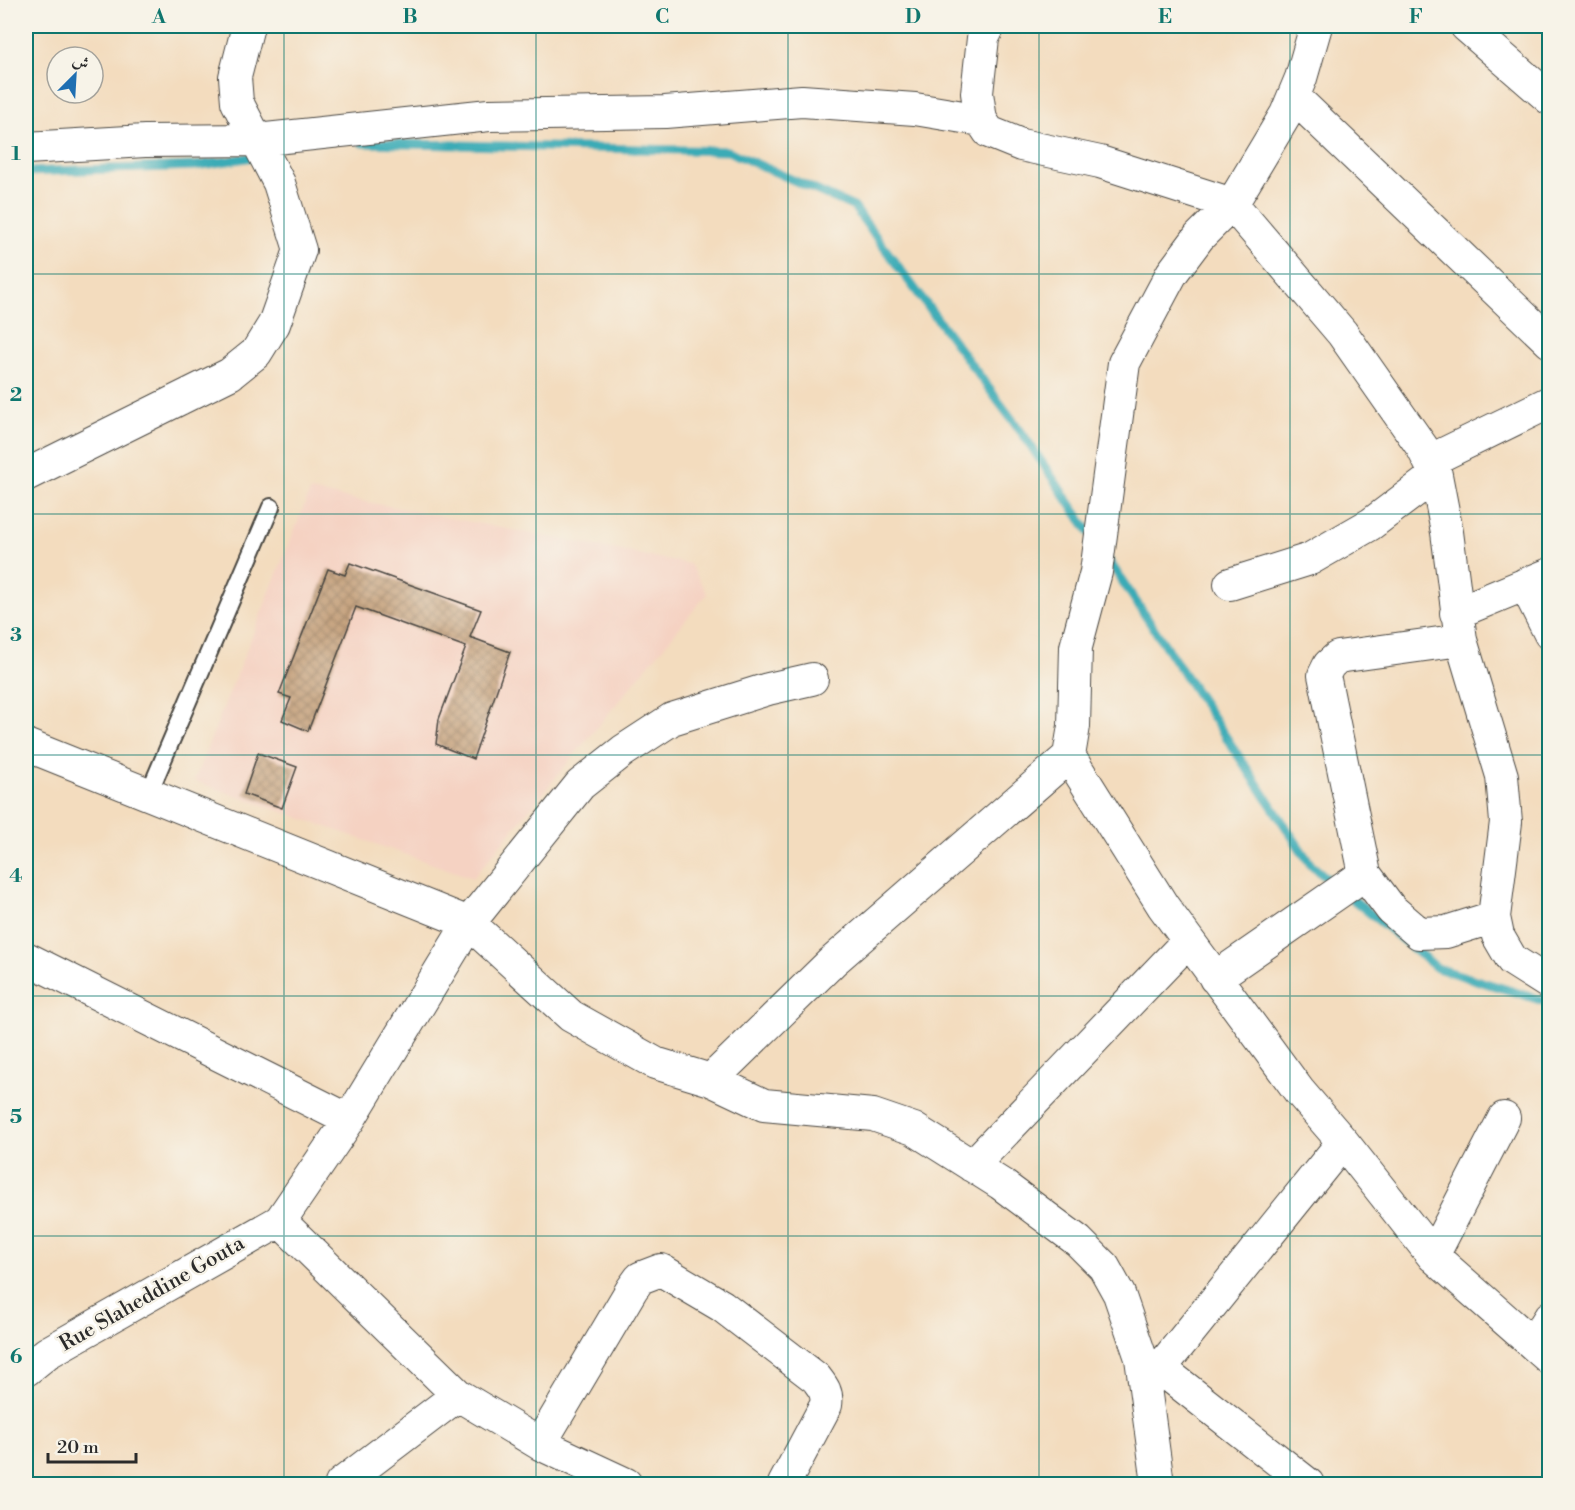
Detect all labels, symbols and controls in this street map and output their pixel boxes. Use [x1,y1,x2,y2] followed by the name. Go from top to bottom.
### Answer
[151,5,167,30] text: A
[402,5,418,30] text: B
[655,5,669,30] text: C
[905,5,921,30] text: D
[1158,5,1172,30] text: E
[1409,5,1423,30] text: F
[45,45,105,105] north arrow
[69,50,92,75] text: ش
[11,142,21,167] text: 1
[10,383,22,408] text: 2
[10,623,22,648] text: 3
[9,864,23,889] text: 4
[10,1105,22,1130] text: 5
[55,1230,249,1358] street label: Rue Slaheddine Gouta
[10,1345,23,1370] text: 6
[48,1426,136,1464] scale bar
[57,1436,99,1459] text: 20 m

